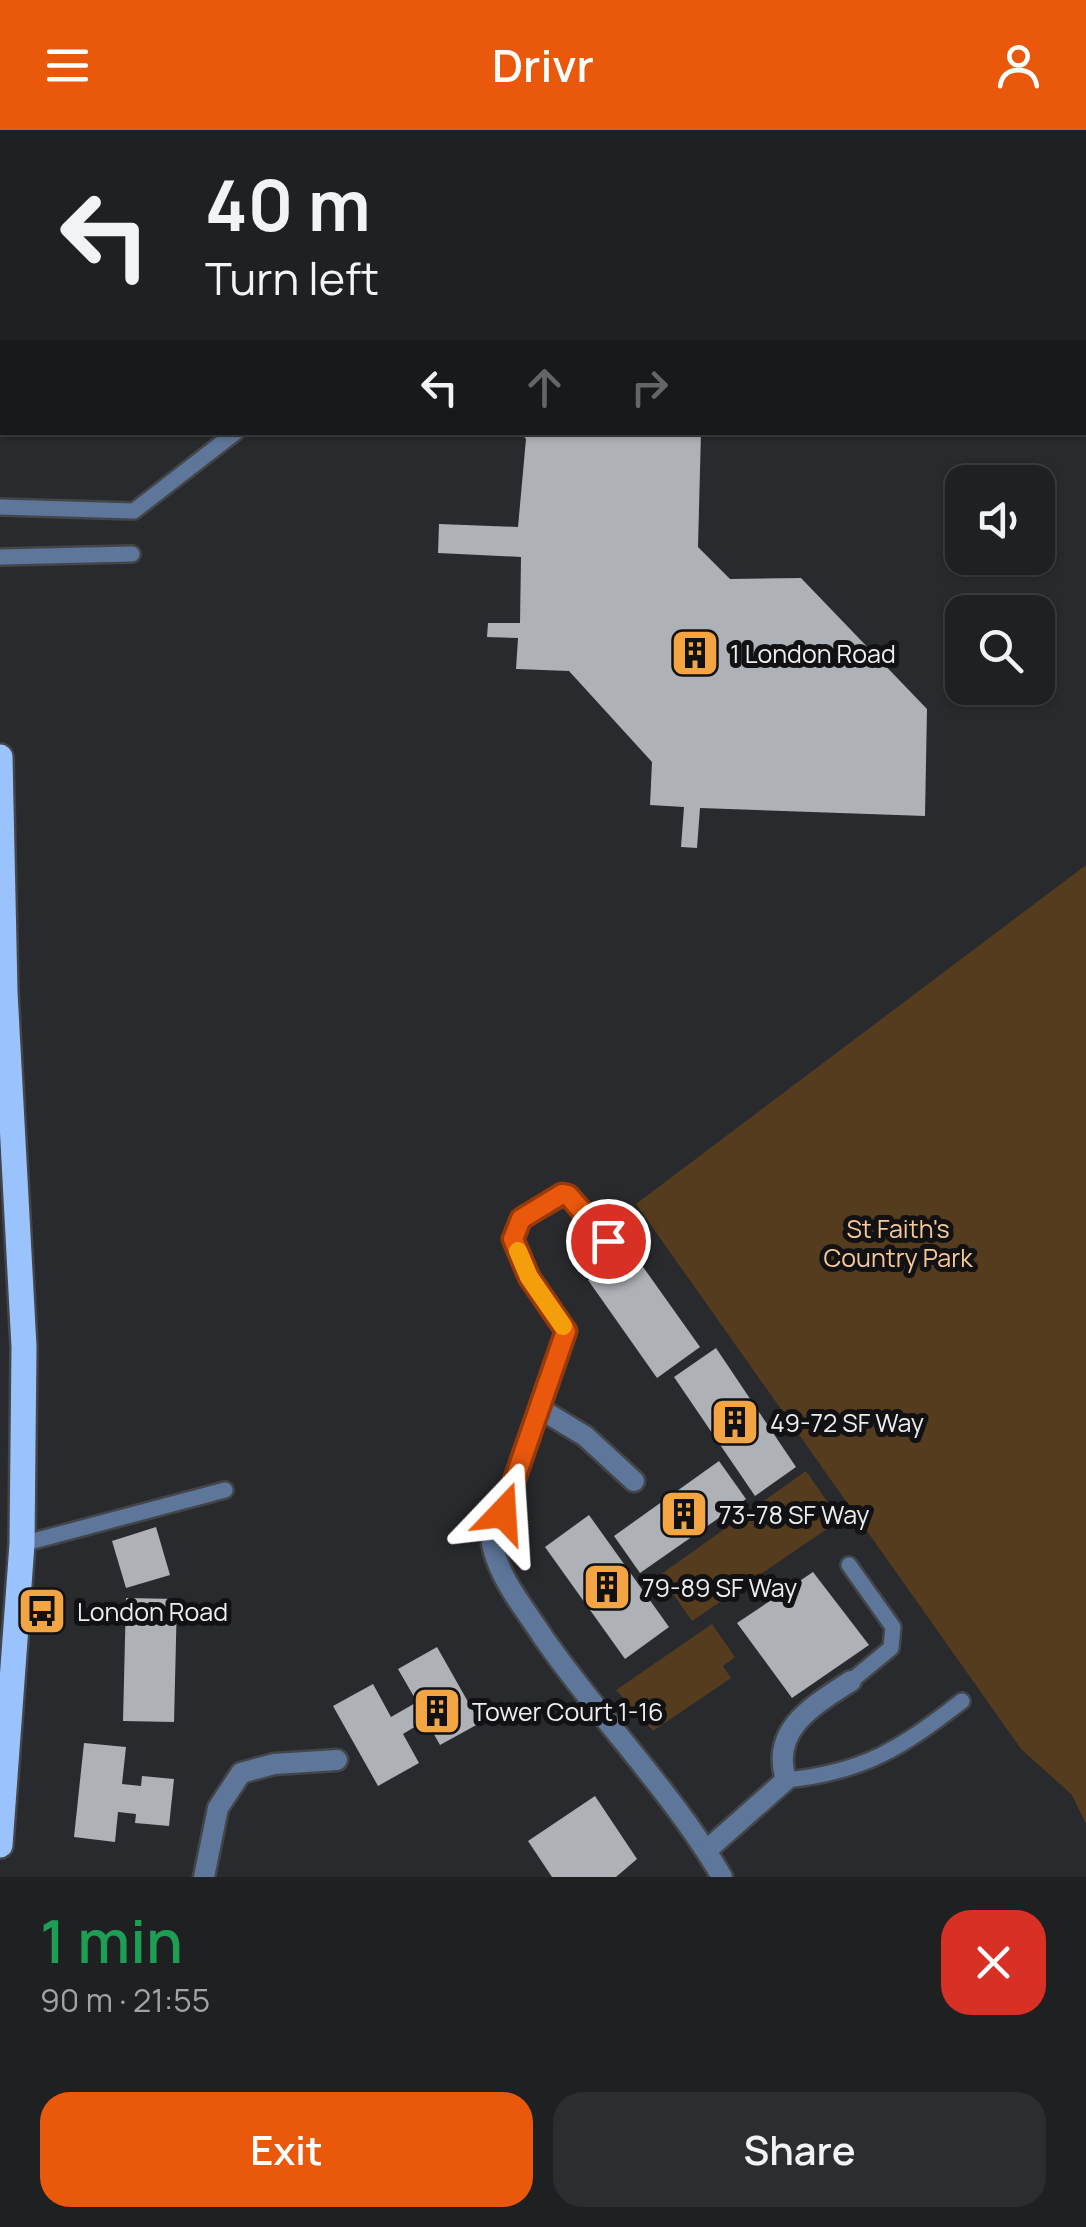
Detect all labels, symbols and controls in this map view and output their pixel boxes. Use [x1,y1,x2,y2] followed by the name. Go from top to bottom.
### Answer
[492,34,594,96] text: Drivr
[40,38,95,93] icon: menu
[991,38,1046,93] icon: person
[205,156,371,252] text: 40 m
[40,170,170,300] icon: left
[205,247,379,309] text: Turn left
[412,360,467,415] icon: left
[517,360,572,415] icon: ahead
[622,360,677,415] icon: right
[945,465,1055,705] map controls
[945,465,1055,575] button: sound
[945,595,1055,705] button: search
[669,627,721,679] building icon: 1 London Road
[730,636,896,671] place label: 1 London Road
[566,1199,651,1284] pin
[823,1211,973,1275] park label: St Faith's Country Park
[581,1214,636,1269] icon: arrive
[709,1396,761,1448] building icon: 49-72 SF Way
[770,1405,924,1440] place label: 49-72 SF Way
[451,1461,555,1565] position arrow
[658,1488,710,1540] building icon: 73-78 SF Way
[719,1497,870,1532] place label: 73-78 SF Way
[581,1561,633,1613] building icon: 79-89 SF Way
[642,1570,797,1605] place label: 79-89 SF Way
[16,1585,68,1637] bus stop icon: London Road
[77,1594,228,1629] place label: London Road
[411,1685,463,1737] building icon: Tower Court 1-16
[472,1694,664,1729] place label: Tower Court 1-16
[40,1899,183,1981] text: 1 min
[941,1910,1046,2015] button: close
[40,1978,210,2022] text: 90 m · 21:55
[40,2092,533,2207] button: Exit
[553,2092,1046,2207] button: Share

